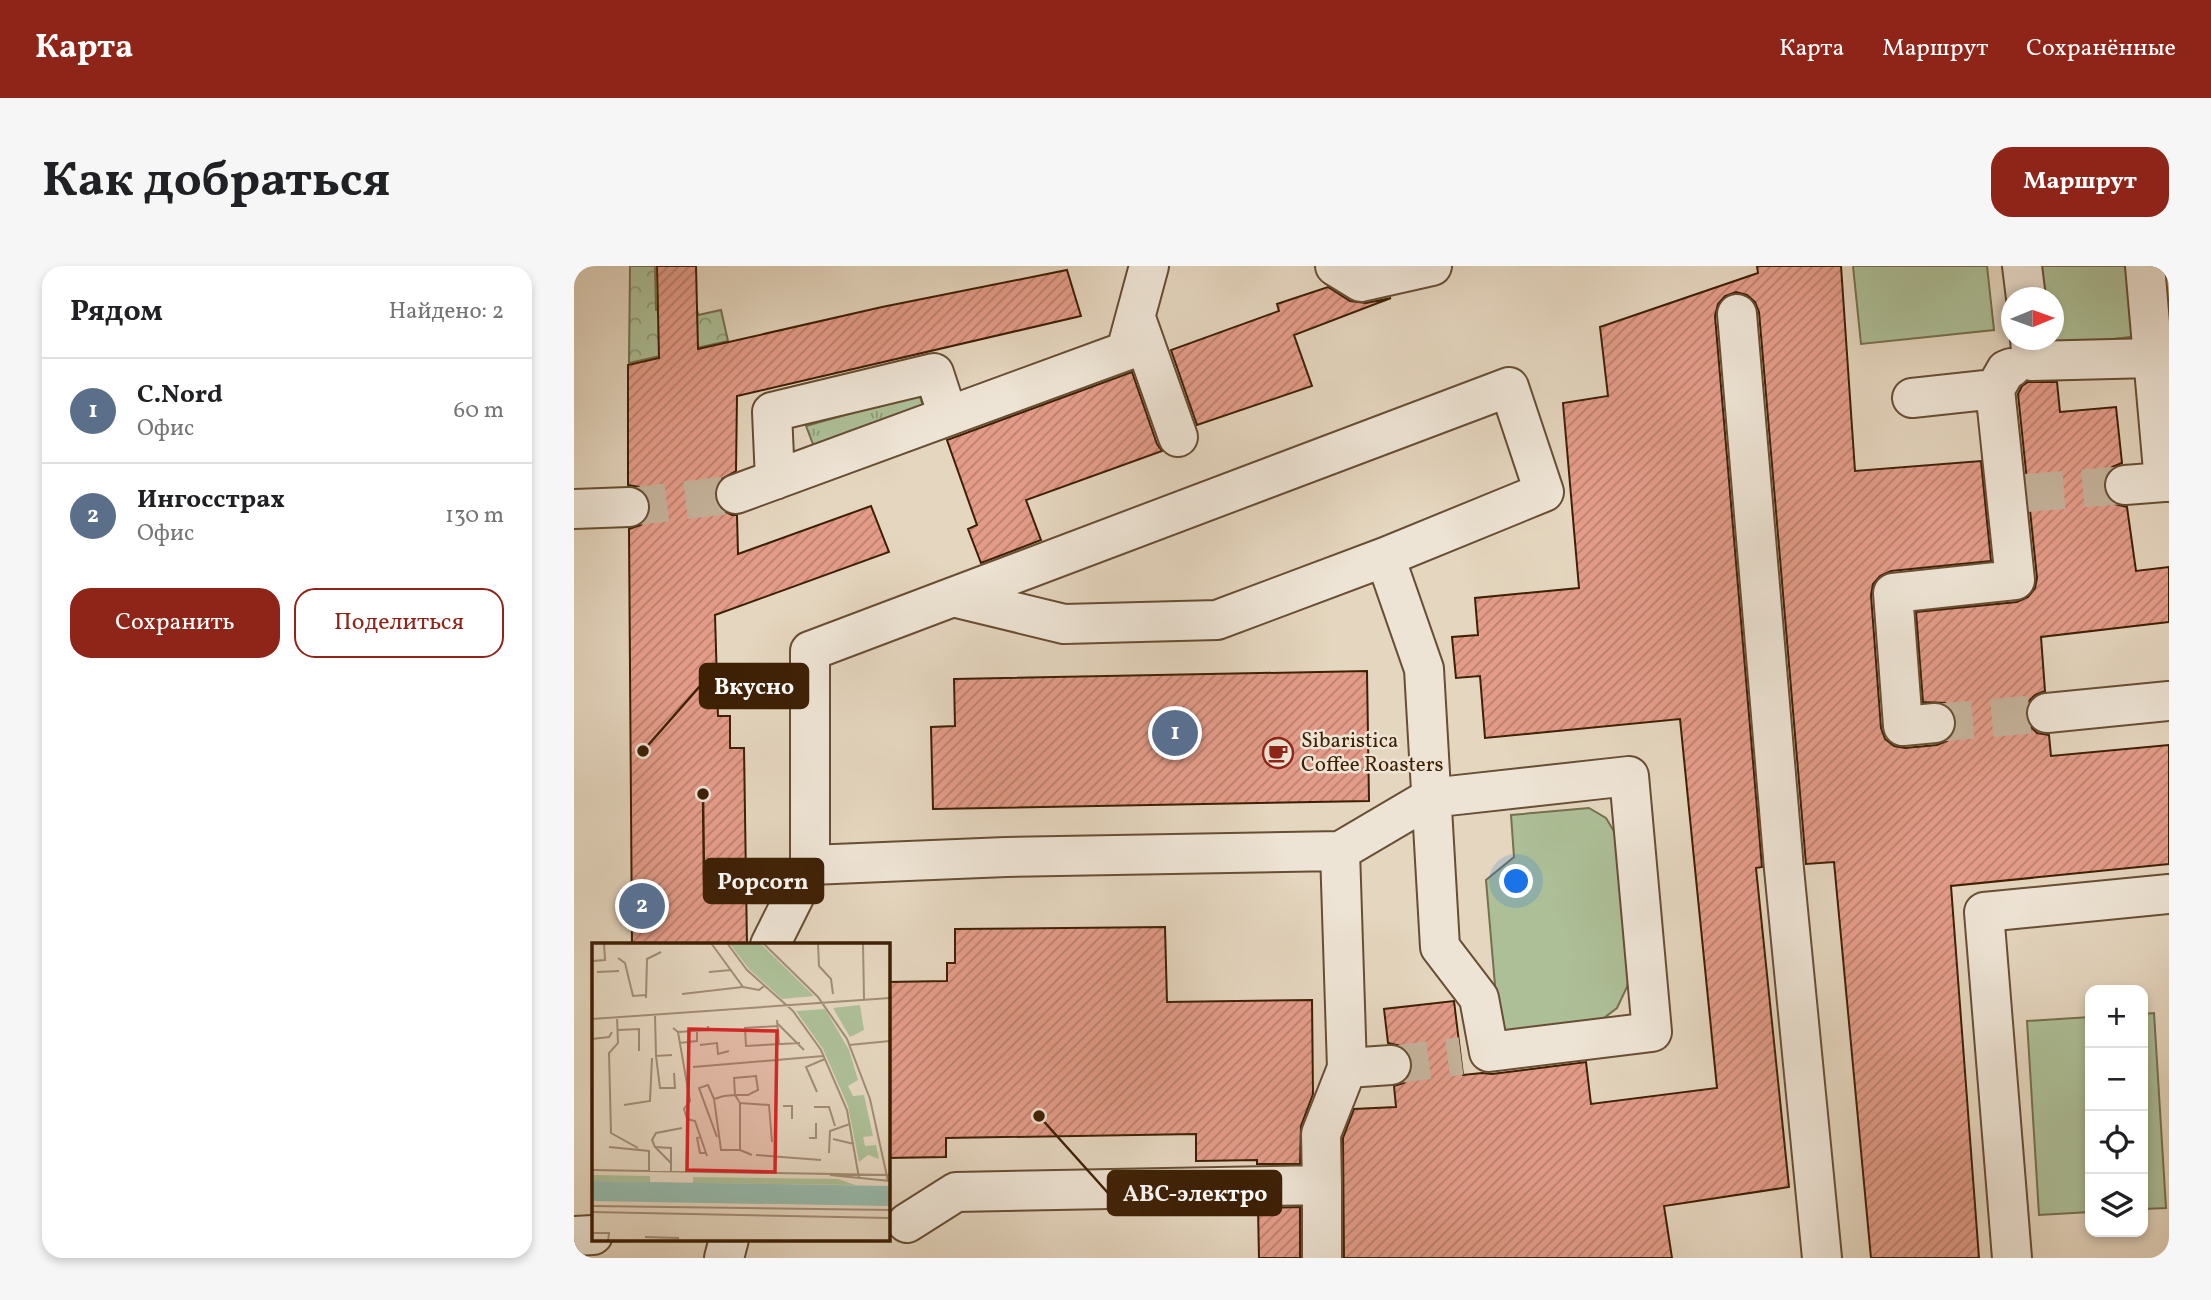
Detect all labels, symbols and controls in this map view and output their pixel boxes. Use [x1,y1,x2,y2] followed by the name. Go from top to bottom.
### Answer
[35,26,133,72] text: Карта
[1779,32,1844,66] text: Карта
[1882,32,1988,66] text: Маршрут
[2026,32,2176,66] text: Сохранённые
[1991,147,2169,217] button: Маршрут
[42,148,390,217] text: Как добраться
[2001,287,2064,350] north arrow
[70,291,163,333] text: Рядом
[389,296,504,328] text: Найдено: 2
[137,377,223,413] text: C.Nord
[88,395,98,427] text: 1
[454,395,504,427] text: 60 m
[137,413,194,445] text: Офис
[137,482,285,518] text: Ингосстрах
[87,500,99,532] text: 2
[445,500,504,532] text: 130 m
[137,518,194,550] text: Офис
[70,588,280,658] button: Сохранить
[294,588,504,658] button: Поделиться
[700,664,808,708] callout: Вкусно
[714,672,794,704] text: Вкусно
[1152,707,1198,759] pin: 1
[1301,727,1443,780] place label: Sibaristica Coffee Roasters
[1261,736,1295,770] cafe icon: Sibaristica Coffee Roasters
[704,859,823,903] callout: Popcorn
[1499,864,1533,898] your location
[717,867,809,899] text: Popcorn
[619,880,665,932] pin: 2
[592,943,889,1240] inset map
[2085,985,2148,1237] map controls
[2085,985,2148,1048] button: +
[2085,1048,2148,1111] button: −
[2085,1111,2148,1174] button: locate
[1108,1171,1281,1215] callout: АВС-электро
[2085,1174,2148,1237] button: layers
[1123,1179,1267,1211] text: АВС-электро

